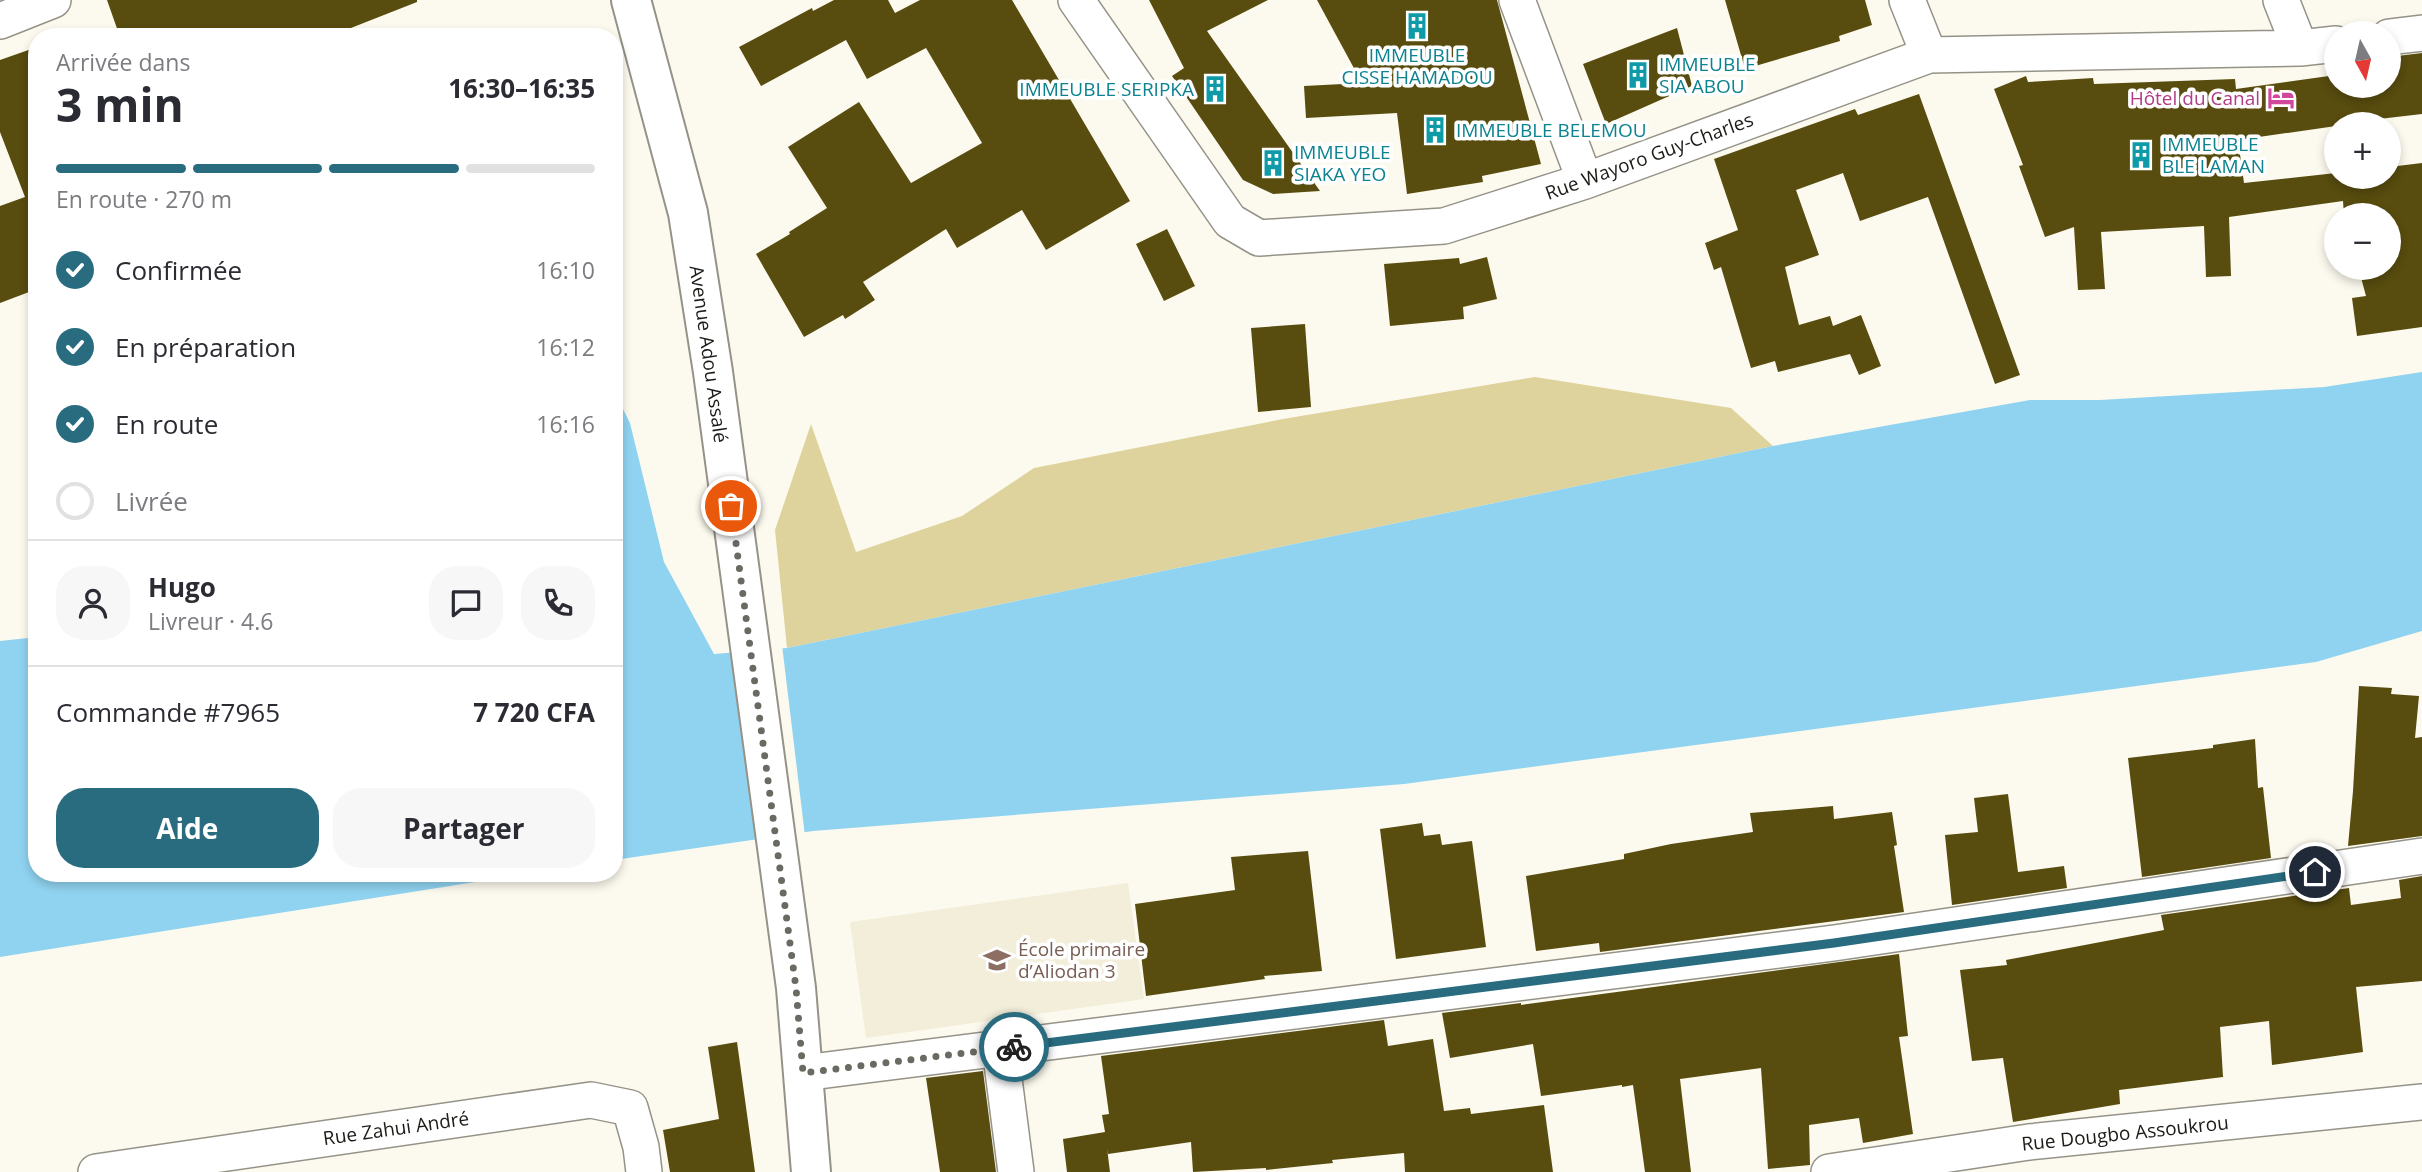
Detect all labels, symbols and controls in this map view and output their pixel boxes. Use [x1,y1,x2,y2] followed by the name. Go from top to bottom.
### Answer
[1402,11,1432,41] building icon: IMMEUBLE CISSE HAMADOU
[2324,21,2401,98] north arrow
[2324,21,2401,280] map controls
[1341,42,1493,90] place label: IMMEUBLE CISSE HAMADOU
[56,46,190,78] text: Arrivée dans
[1659,51,1756,99] place label: IMMEUBLE SIA ABOU
[1623,60,1653,90] building icon: IMMEUBLE SIA ABOU
[448,70,595,106] text: 16:30–16:35
[56,73,184,135] text: 3 min
[1200,74,1230,104] building icon: IMMEUBLE SERIPKA
[1019,76,1194,102] place label: IMMEUBLE SERIPKA
[2266,83,2296,113] hotel icon: Hôtel du Canal
[2130,85,2260,111] place label: Hôtel du Canal
[1541,106,1757,206] street label: Rue Wayoro Guy-Charles
[2324,112,2401,189] button: +
[1420,115,1450,145] building icon: IMMEUBLE BELEMOU
[1456,117,1647,143] place label: IMMEUBLE BELEMOU
[2162,131,2265,179] place label: IMMEUBLE BLE LAMAN
[1294,139,1391,187] place label: IMMEUBLE SIAKA YEO
[2126,140,2156,170] building icon: IMMEUBLE BLE LAMAN
[1258,148,1288,178] building icon: IMMEUBLE SIAKA YEO
[56,183,232,215] text: En route · 270 m
[2324,203,2401,280] button: −
[56,251,94,289] icon: check
[115,252,242,288] text: Confirmée
[536,254,595,286] text: 16:10
[684,264,734,444] street label: Avenue Adou Assalé
[56,328,94,366] icon: check
[115,329,296,365] text: En préparation
[536,331,595,363] text: 16:12
[56,405,94,443] icon: check
[115,406,218,442] text: En route
[536,408,595,440] text: 16:16
[701,476,761,536] pin
[115,483,188,519] text: Livrée
[712,487,750,525] icon: bag
[56,566,130,640] button: person
[429,566,503,640] button: chat
[521,566,595,640] button: phone
[148,569,216,605] text: Hugo
[148,605,273,637] text: Livreur · 4.6
[56,694,280,730] text: Commande #7965
[473,694,595,730] text: 7 720 CFA
[56,788,319,868] button: Aide
[333,788,595,868] button: Partager
[2285,842,2345,902] pin
[2296,853,2334,891] icon: home
[1018,936,1145,984] place label: École primaire d’Aliodan 3
[982,945,1012,975] school or university icon: École primaire d’Aliodan 3
[979,1012,1049,1082] courier
[995,1028,1033,1066] icon: bike
[321,1105,471,1151] street label: Rue Zahui André
[2020,1109,2230,1157] street label: Rue Dougbo Assoukrou

